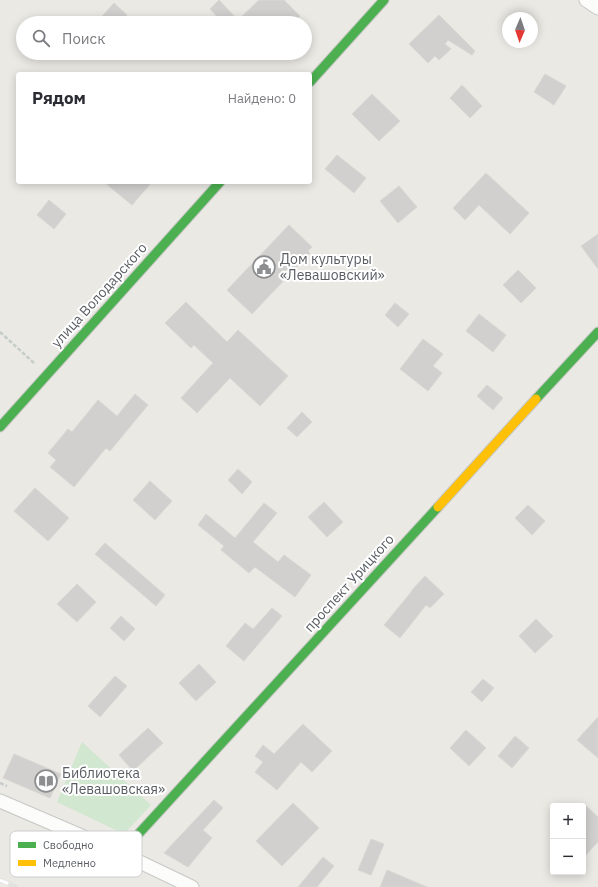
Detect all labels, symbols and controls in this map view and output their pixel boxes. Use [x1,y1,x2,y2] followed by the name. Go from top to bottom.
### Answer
[502,12,538,48] north arrow
[16,16,312,60] search box
[30,27,52,49] icon: search
[62,29,105,48] text: Поиск
[32,87,86,109] text: Рядом
[228,90,296,107] text: Найдено: 0
[47,239,151,351] street label: улица Володарского
[280,250,385,284] place label: Дом культуры «Левашовский»
[251,254,277,280] public building icon: Дом культуры «Левашовский»
[300,530,398,636] street label: проспект Урицкого
[62,764,165,798] place label: Библиотека «Левашовская»
[33,768,59,794] library icon: Библиотека «Левашовская»
[550,803,586,875] map controls
[550,803,586,839] button: +
[10,831,142,877] legend
[43,838,94,852] text: Свободно
[550,839,586,875] button: −
[43,856,96,870] text: Медленно

